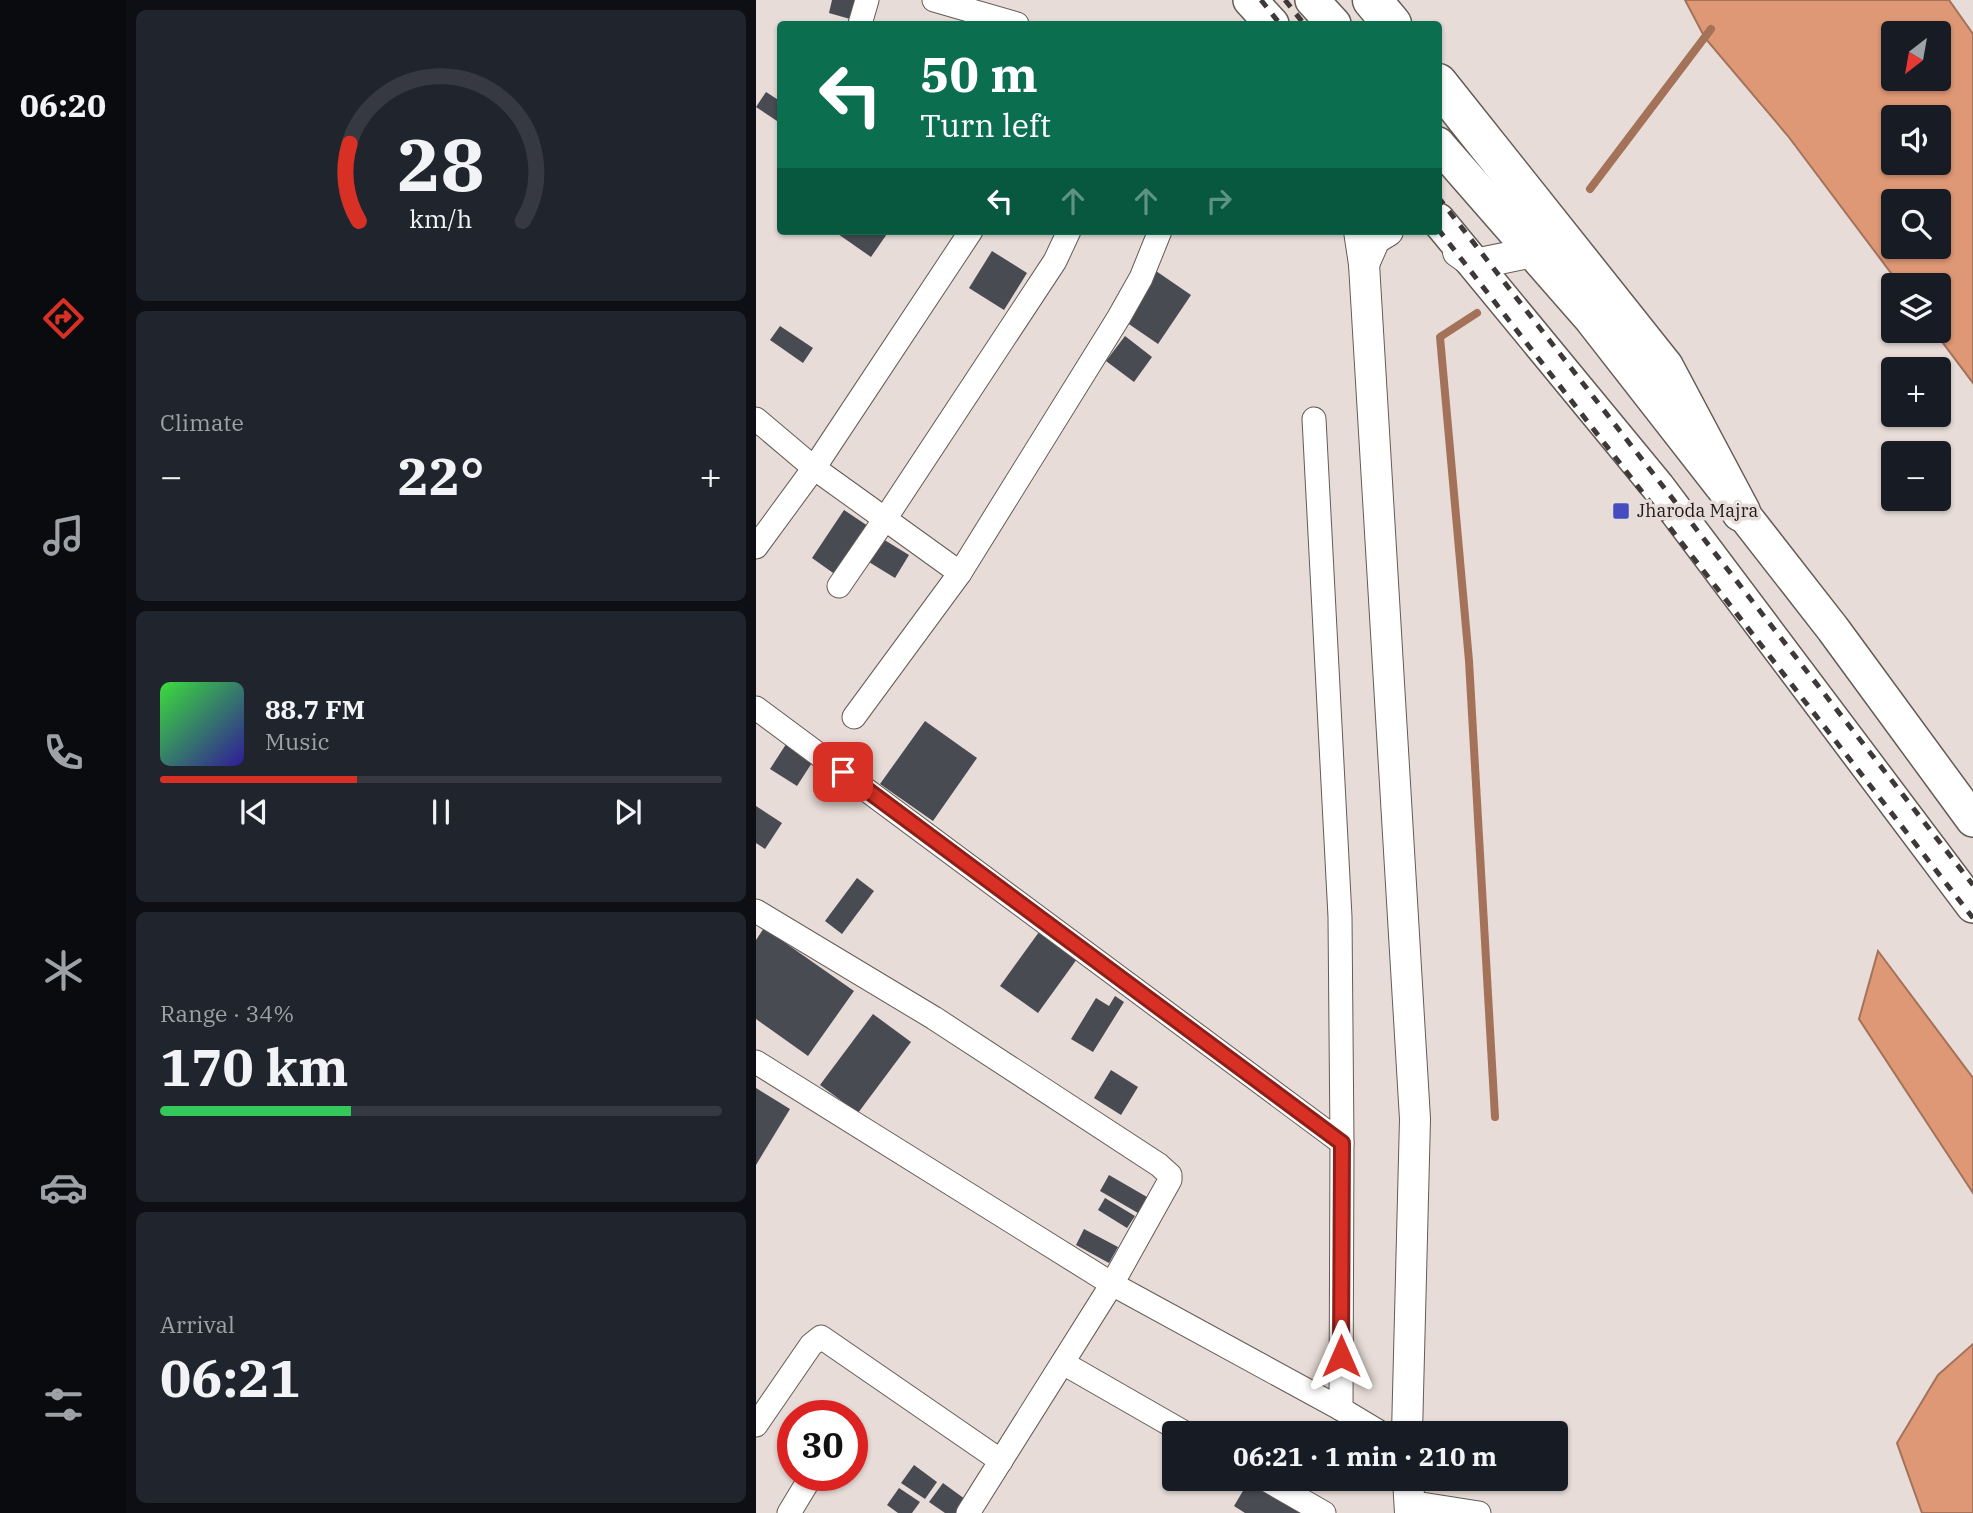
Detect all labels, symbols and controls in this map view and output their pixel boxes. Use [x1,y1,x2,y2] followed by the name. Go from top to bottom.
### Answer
[1881,21,1951,91] north arrow
[1881,21,1951,511] map controls
[920,42,1038,105] text: 50 m
[805,49,896,140] icon: left
[20,84,106,126] text: 06:20
[920,104,1051,146] text: Turn left
[1881,105,1951,175] button: sound
[397,117,485,212] text: 28
[981,182,1019,220] icon: left
[1054,182,1092,220] icon: ahead
[1127,182,1165,220] icon: ahead
[1200,182,1238,220] icon: right
[1881,189,1951,259] button: search
[409,202,473,235] text: km/h
[1881,273,1951,343] button: layers
[39,294,88,343] icon: directions
[1881,357,1951,427] button: +
[160,407,244,437] text: Climate
[1881,441,1951,511] button: −
[398,442,484,509] text: 22°
[160,451,183,500] text: −
[699,451,722,500] text: +
[1637,499,1758,522] place label: Jharoda Majra
[1611,501,1631,521] marker: Jharoda Majra
[39,511,88,560] icon: music
[265,692,365,726] text: 88.7 FM
[265,726,330,756] text: Music
[39,728,88,777] icon: phone
[813,742,873,802] pin
[824,753,862,791] icon: arrive
[235,793,273,831] icon: previous
[422,793,460,831] icon: pause
[609,793,647,831] icon: next
[39,946,88,995] icon: climate
[160,998,294,1028] text: Range · 34%
[160,1033,349,1100] text: 170 km
[39,1163,88,1212] icon: car
[160,1309,235,1339] text: Arrival
[1304,1319,1378,1393] position arrow
[160,1344,301,1411] text: 06:21
[39,1380,88,1429] icon: filters
[777,1400,868,1491] speed limit sign: 30
[1233,1439,1497,1473] text: 06:21 · 1 min · 210 m

